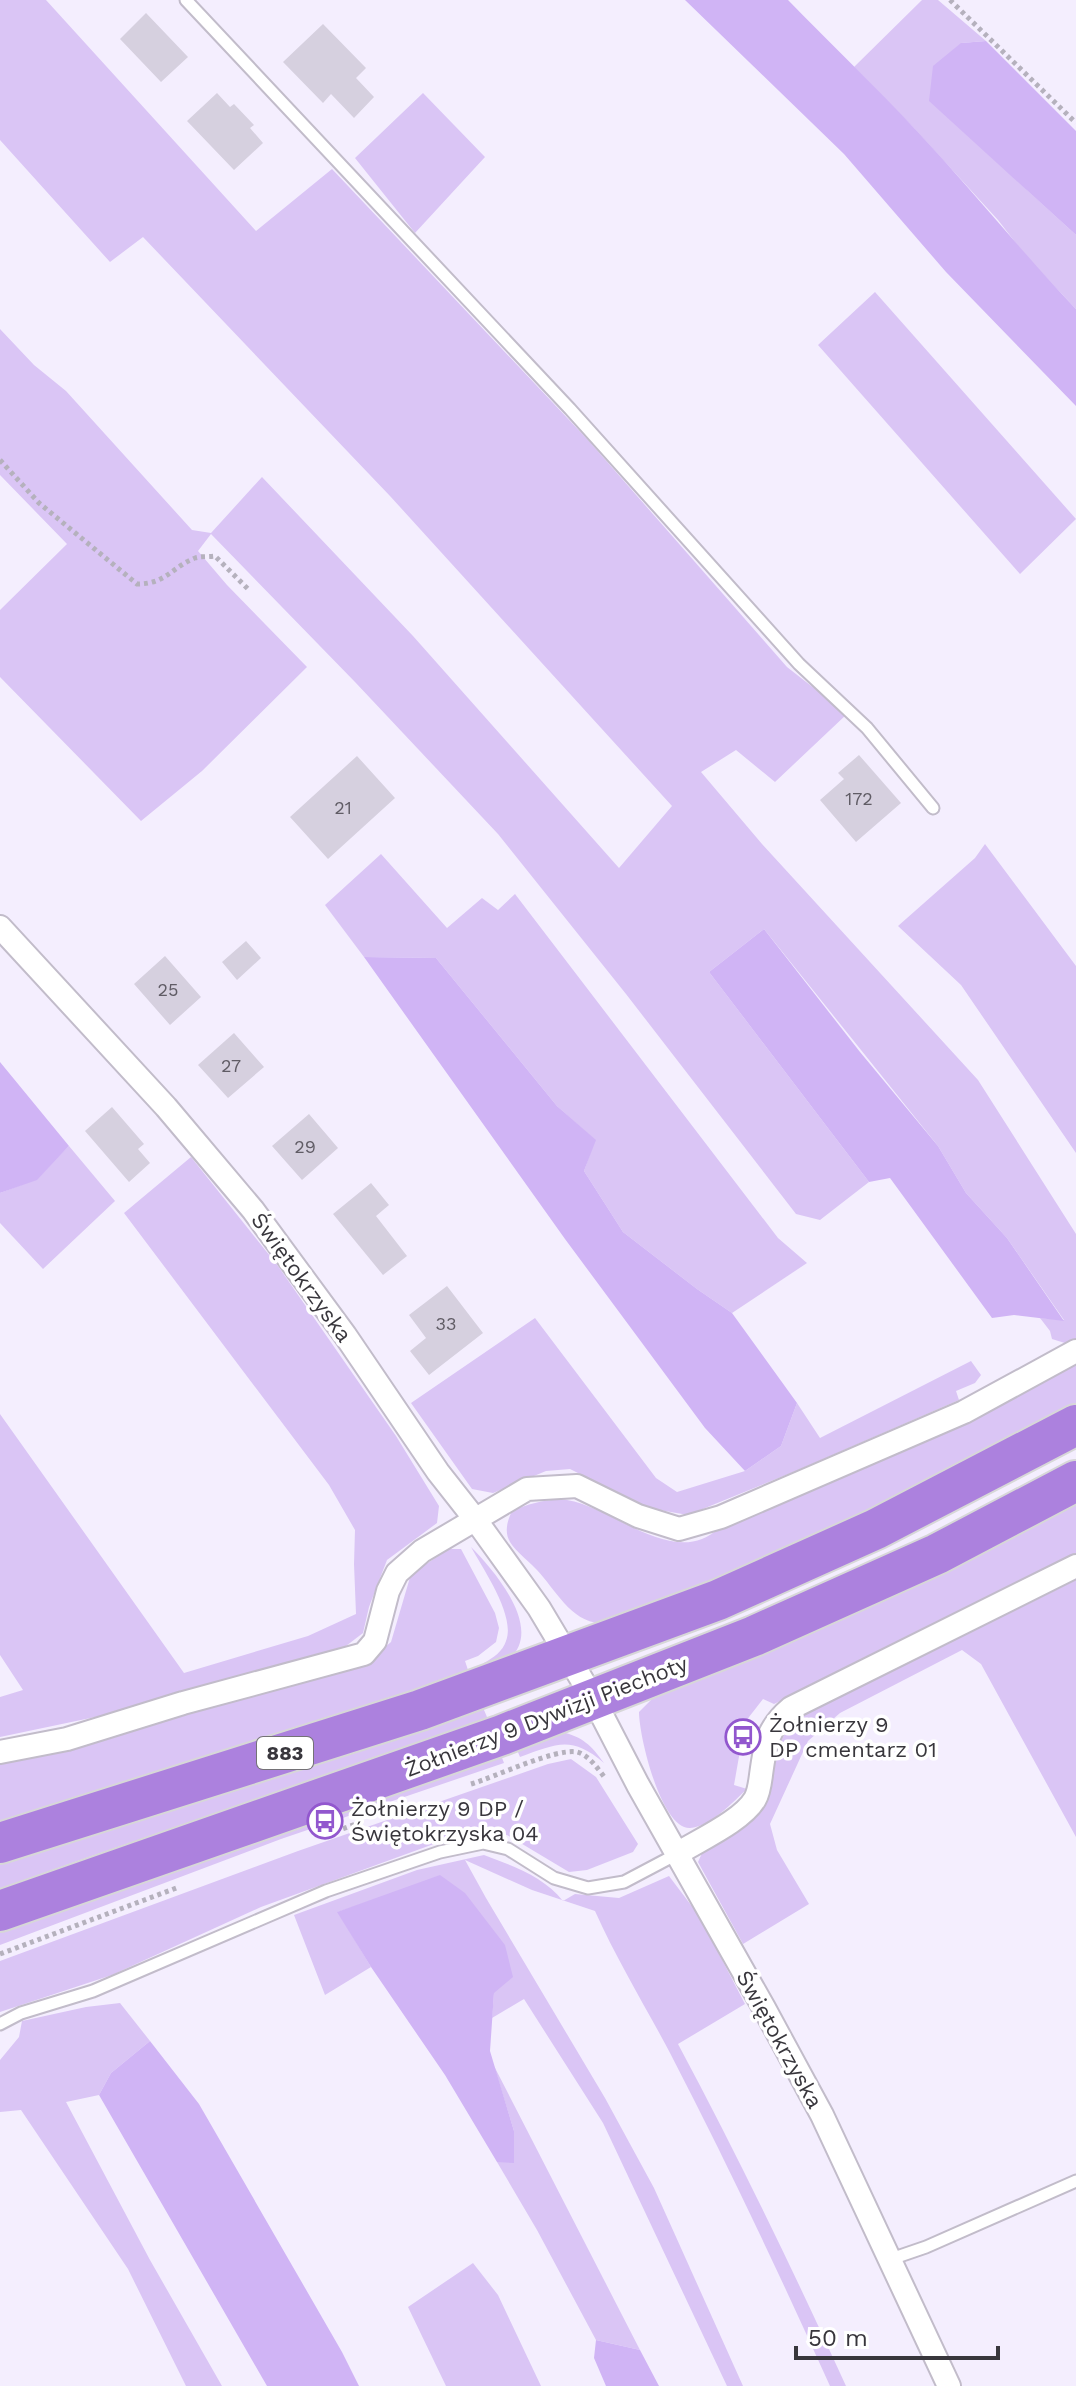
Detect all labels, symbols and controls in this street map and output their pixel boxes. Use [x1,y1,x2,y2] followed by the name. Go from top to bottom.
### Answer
[845,788,873,809] house number: 172
[334,797,352,818] house number: 21
[158,979,178,1000] house number: 25
[221,1055,241,1076] house number: 27
[294,1136,316,1157] house number: 29
[246,1208,357,1347] street label: Świętokrzyska
[436,1313,457,1334] house number: 33
[401,1651,692,1782] street label: Żołnierzy 9 Dywizji Piechoty
[769,1712,937,1762] place label: Żołnierzy 9 DP cmentarz 01
[724,1718,762,1756] bus stop icon: Żołnierzy 9 DP cmentarz 01
[257,1737,313,1769] road number: 883
[351,1796,539,1846] place label: Żołnierzy 9 DP / Świętokrzyska 04
[306,1802,344,1840] bus stop icon: Żołnierzy 9 DP / Świętokrzyska 04
[731,1966,828,2113] street label: Świętokrzyska
[796,2310,998,2360] scale bar
[808,2324,868,2352] text: 50 m

